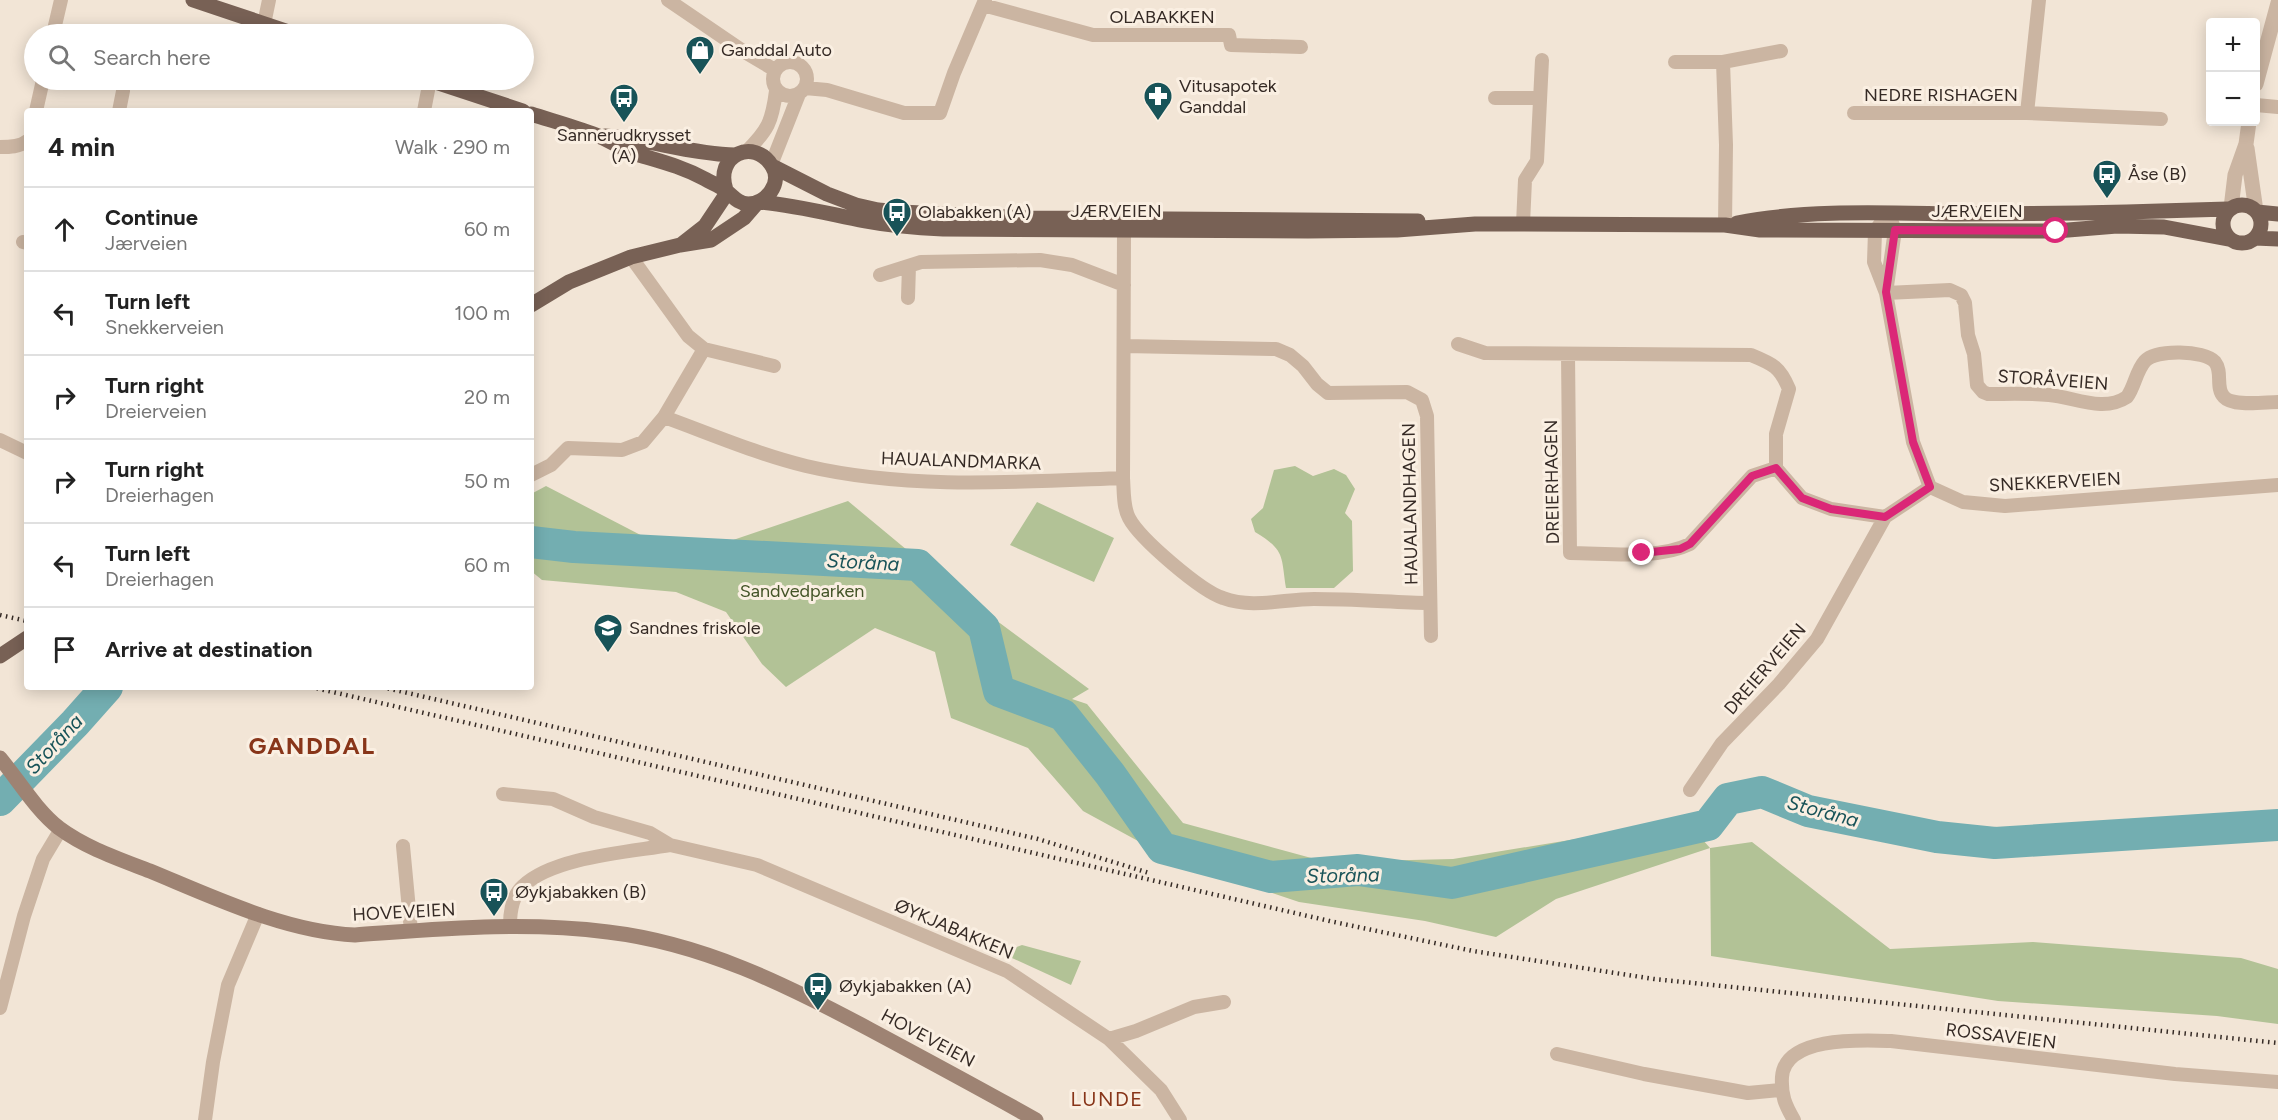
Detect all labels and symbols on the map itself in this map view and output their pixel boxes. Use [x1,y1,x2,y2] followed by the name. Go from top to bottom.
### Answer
[1109,6,1215,28] street label: OLABAKKEN
[684,34,716,76] shop icon: Ganddal Auto
[721,39,832,61] place label: Ganddal Auto
[1179,75,1277,118] place label: Vitusapotek Ganddal
[1142,80,1174,122] pharmacy icon: Vitusapotek Ganddal
[608,82,640,124] bus stop icon: Sannerudkrysset (A)
[1864,84,2018,106] street label: NEDRE RISHAGEN
[557,124,691,167] place label: Sannerudkrysset (A)
[2091,158,2123,200] bus stop icon: Åse (B)
[2128,163,2187,185] place label: Åse (B)
[881,196,913,238] bus stop icon: Olabakken (A)
[1070,200,1162,222] street label: JÆRVEIEN
[1931,200,2023,222] street label: JÆRVEIEN
[918,201,1031,223] place label: Olabakken (A)
[2042,217,2068,243] route start
[1997,365,2109,395] street label: STORÅVEIEN
[1540,419,1564,545] street label: DREIERHAGEN
[1398,423,1422,585] street label: HAUALANDHAGEN
[881,447,1041,475] street label: HAUALANDMARKA
[1988,468,2122,496] street label: SNEKKERVEIEN
[1628,539,1654,565] route end
[826,548,900,576] water label: Storåna
[740,580,864,602] park label: Sandvedparken
[592,612,624,654] school or university icon: Sandnes friskole
[629,617,761,639] place label: Sandnes friskole
[1719,619,1811,719] street label: DREIERVEIEN
[20,709,88,779] water label: Storåna
[248,731,376,760] district label: GANDDAL
[1785,790,1862,832] water label: Storåna
[1306,862,1380,888] water label: Storåna
[478,876,510,918] bus stop icon: Øykjabakken (B)
[515,881,646,903] place label: Øykjabakken (B)
[891,894,1017,964] street label: ØYKJABAKKEN
[352,898,456,926] street label: HOVEVEIEN
[802,970,834,1012] bus stop icon: Øykjabakken (A)
[839,975,972,997] place label: Øykjabakken (A)
[877,1004,979,1072] street label: HOVEVEIEN
[1944,1018,2058,1054] street label: ROSSAVEIEN
[1070,1087,1144,1111] district label: LUNDE

